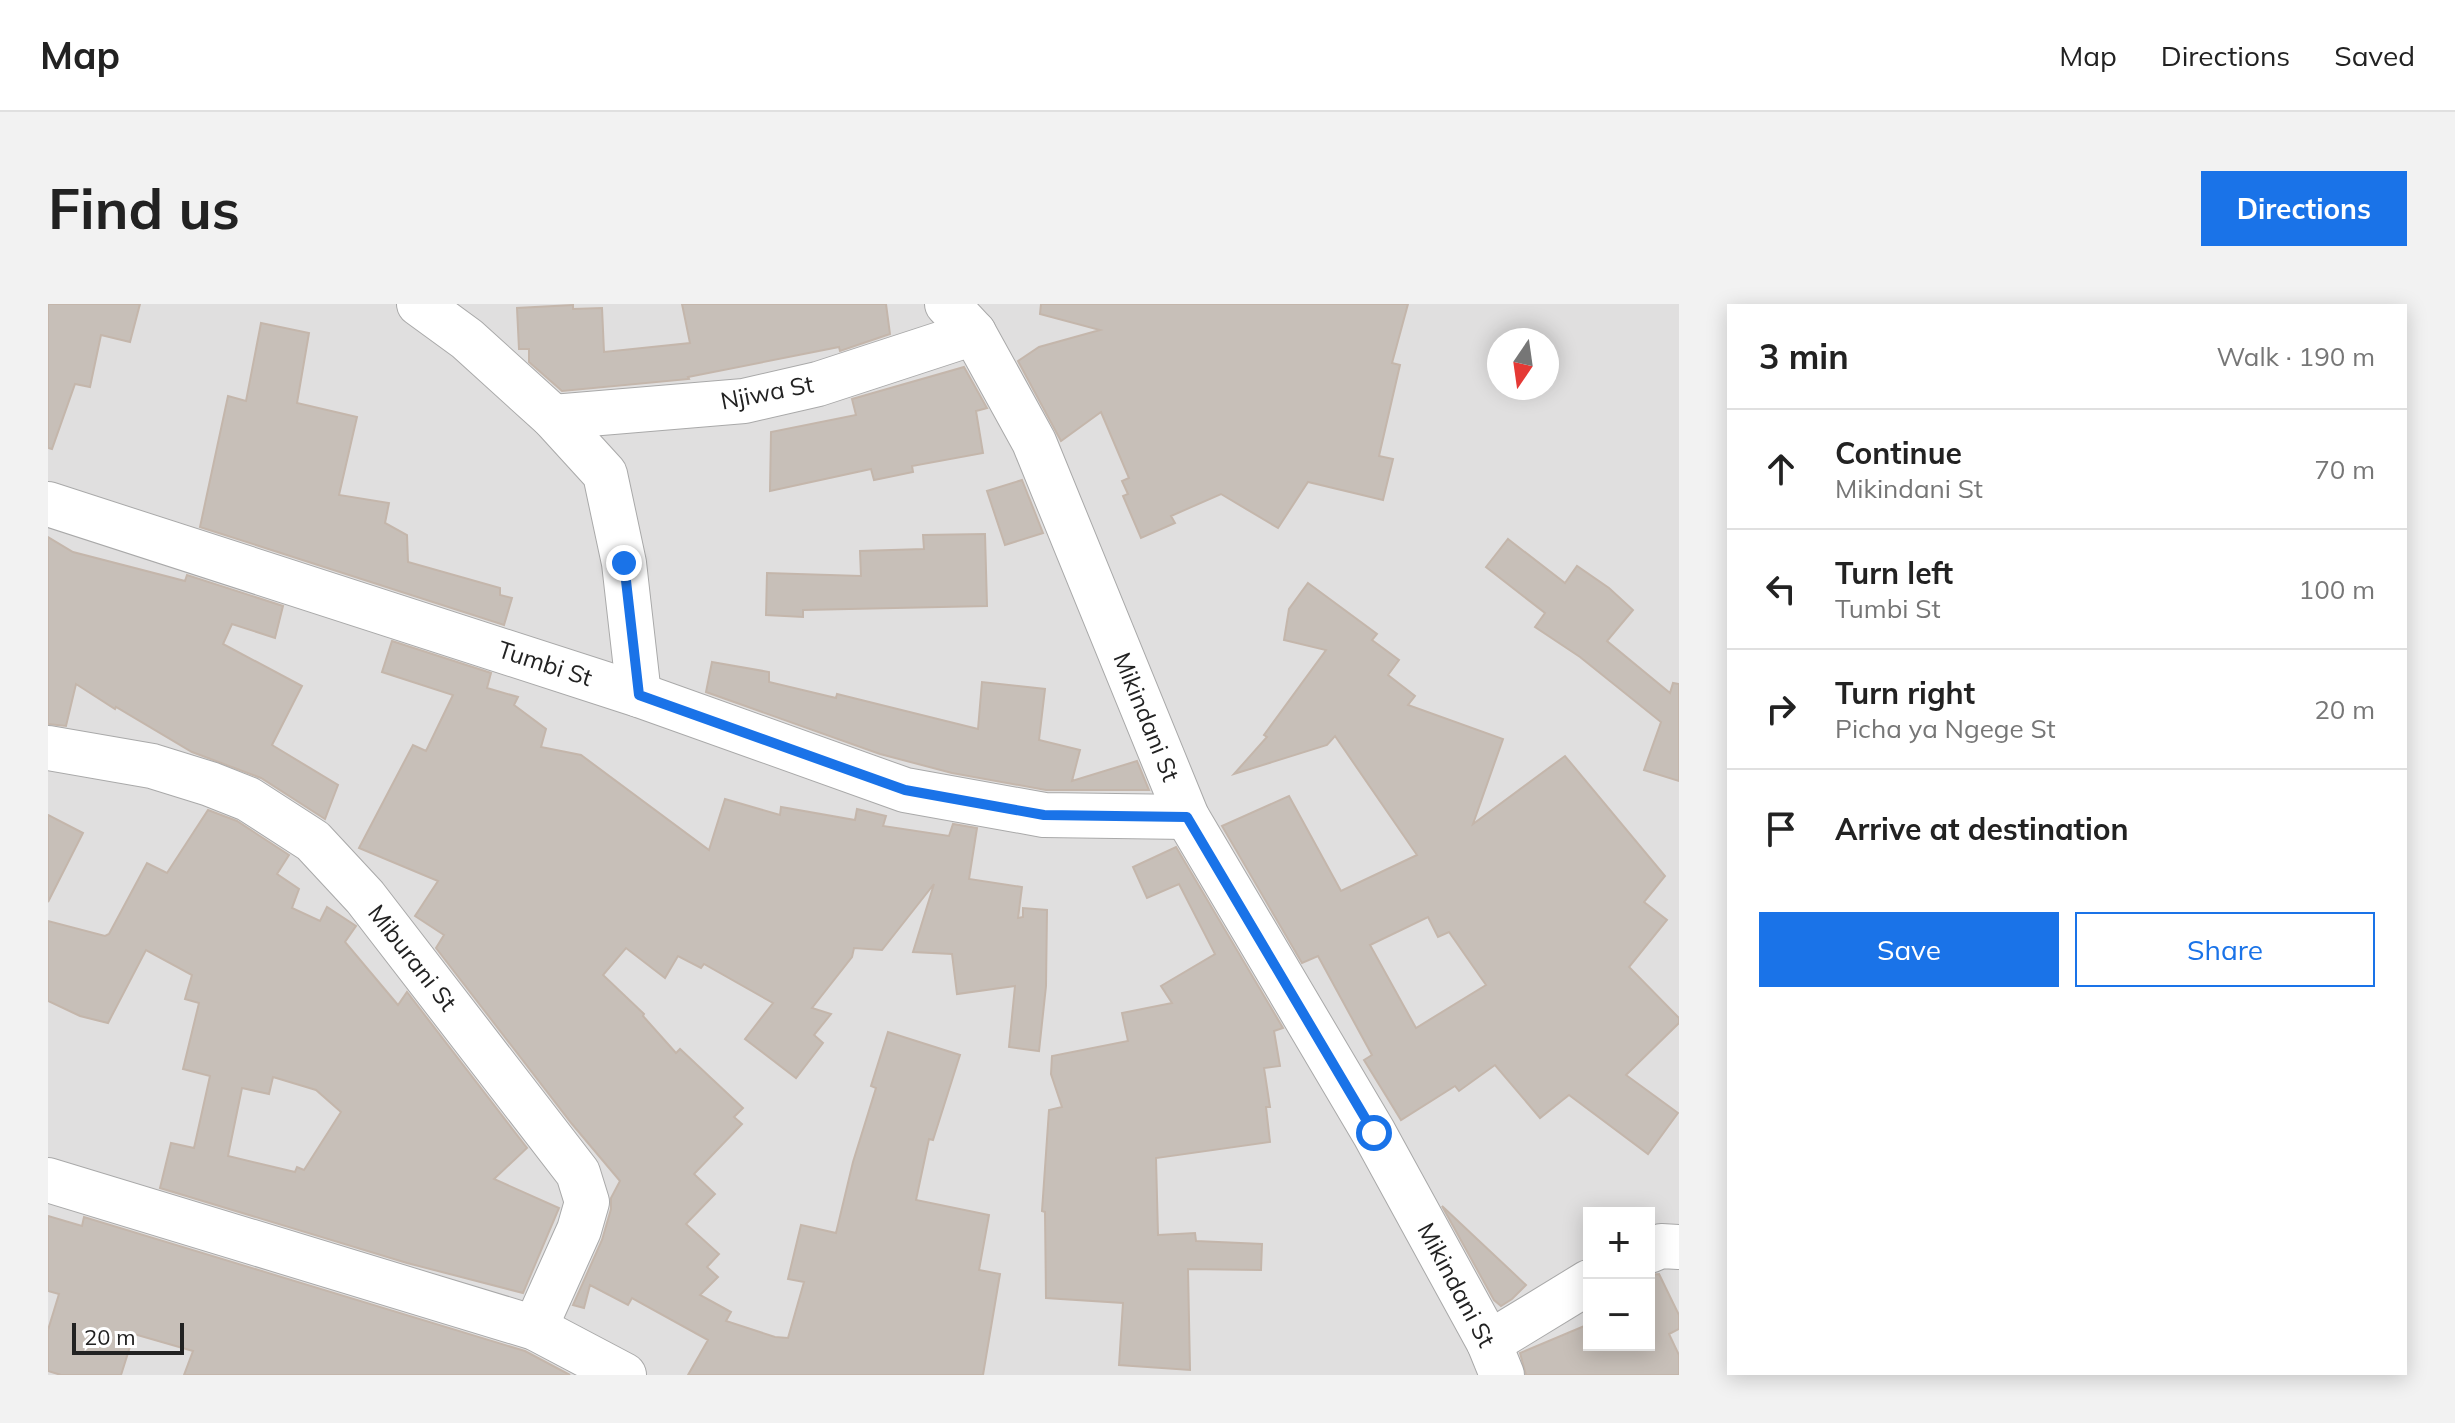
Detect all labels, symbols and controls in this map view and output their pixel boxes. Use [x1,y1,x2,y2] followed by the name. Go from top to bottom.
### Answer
[40,31,120,79] text: Map
[2059,38,2117,73] text: Map
[2161,38,2290,73] text: Directions
[2334,38,2415,73] text: Saved
[2201,171,2407,246] button: Directions
[48,173,240,243] text: Find us
[1487,328,1559,400] north arrow
[1759,335,1849,378] text: 3 min
[2216,340,2375,373] text: Walk · 190 m
[718,368,816,416] street label: Njiwa St
[1835,434,1962,472] text: Continue
[1759,447,1803,491] icon: ahead
[2314,453,2375,486] text: 70 m
[1835,472,1983,505] text: Mikindani St
[606,545,642,581] route end
[1835,554,1953,592] text: Turn left
[1759,567,1803,611] icon: left
[2299,573,2375,606] text: 100 m
[1835,592,1940,625] text: Tumbi St
[494,634,596,692] street label: Tumbi St
[1107,648,1186,786] street label: Mikindani St
[1835,674,1975,712] text: Turn right
[1759,687,1803,731] icon: right
[2314,693,2375,726] text: 20 m
[1835,712,2056,745] text: Picha ya Ngege St
[1759,807,1803,851] icon: arrive
[1835,810,2129,848] text: Arrive at destination
[362,898,464,1017] street label: Miburani St
[1759,912,2059,987] button: Save
[2075,912,2375,987] button: Share
[1356,1115,1392,1151] route start
[1583,1207,1655,1351] map controls
[1583,1207,1655,1279] button: +
[1412,1217,1502,1352] street label: Mikindani St
[1583,1279,1655,1351] button: −
[72,1319,184,1355] scale bar
[84,1323,135,1351] text: 20 m

